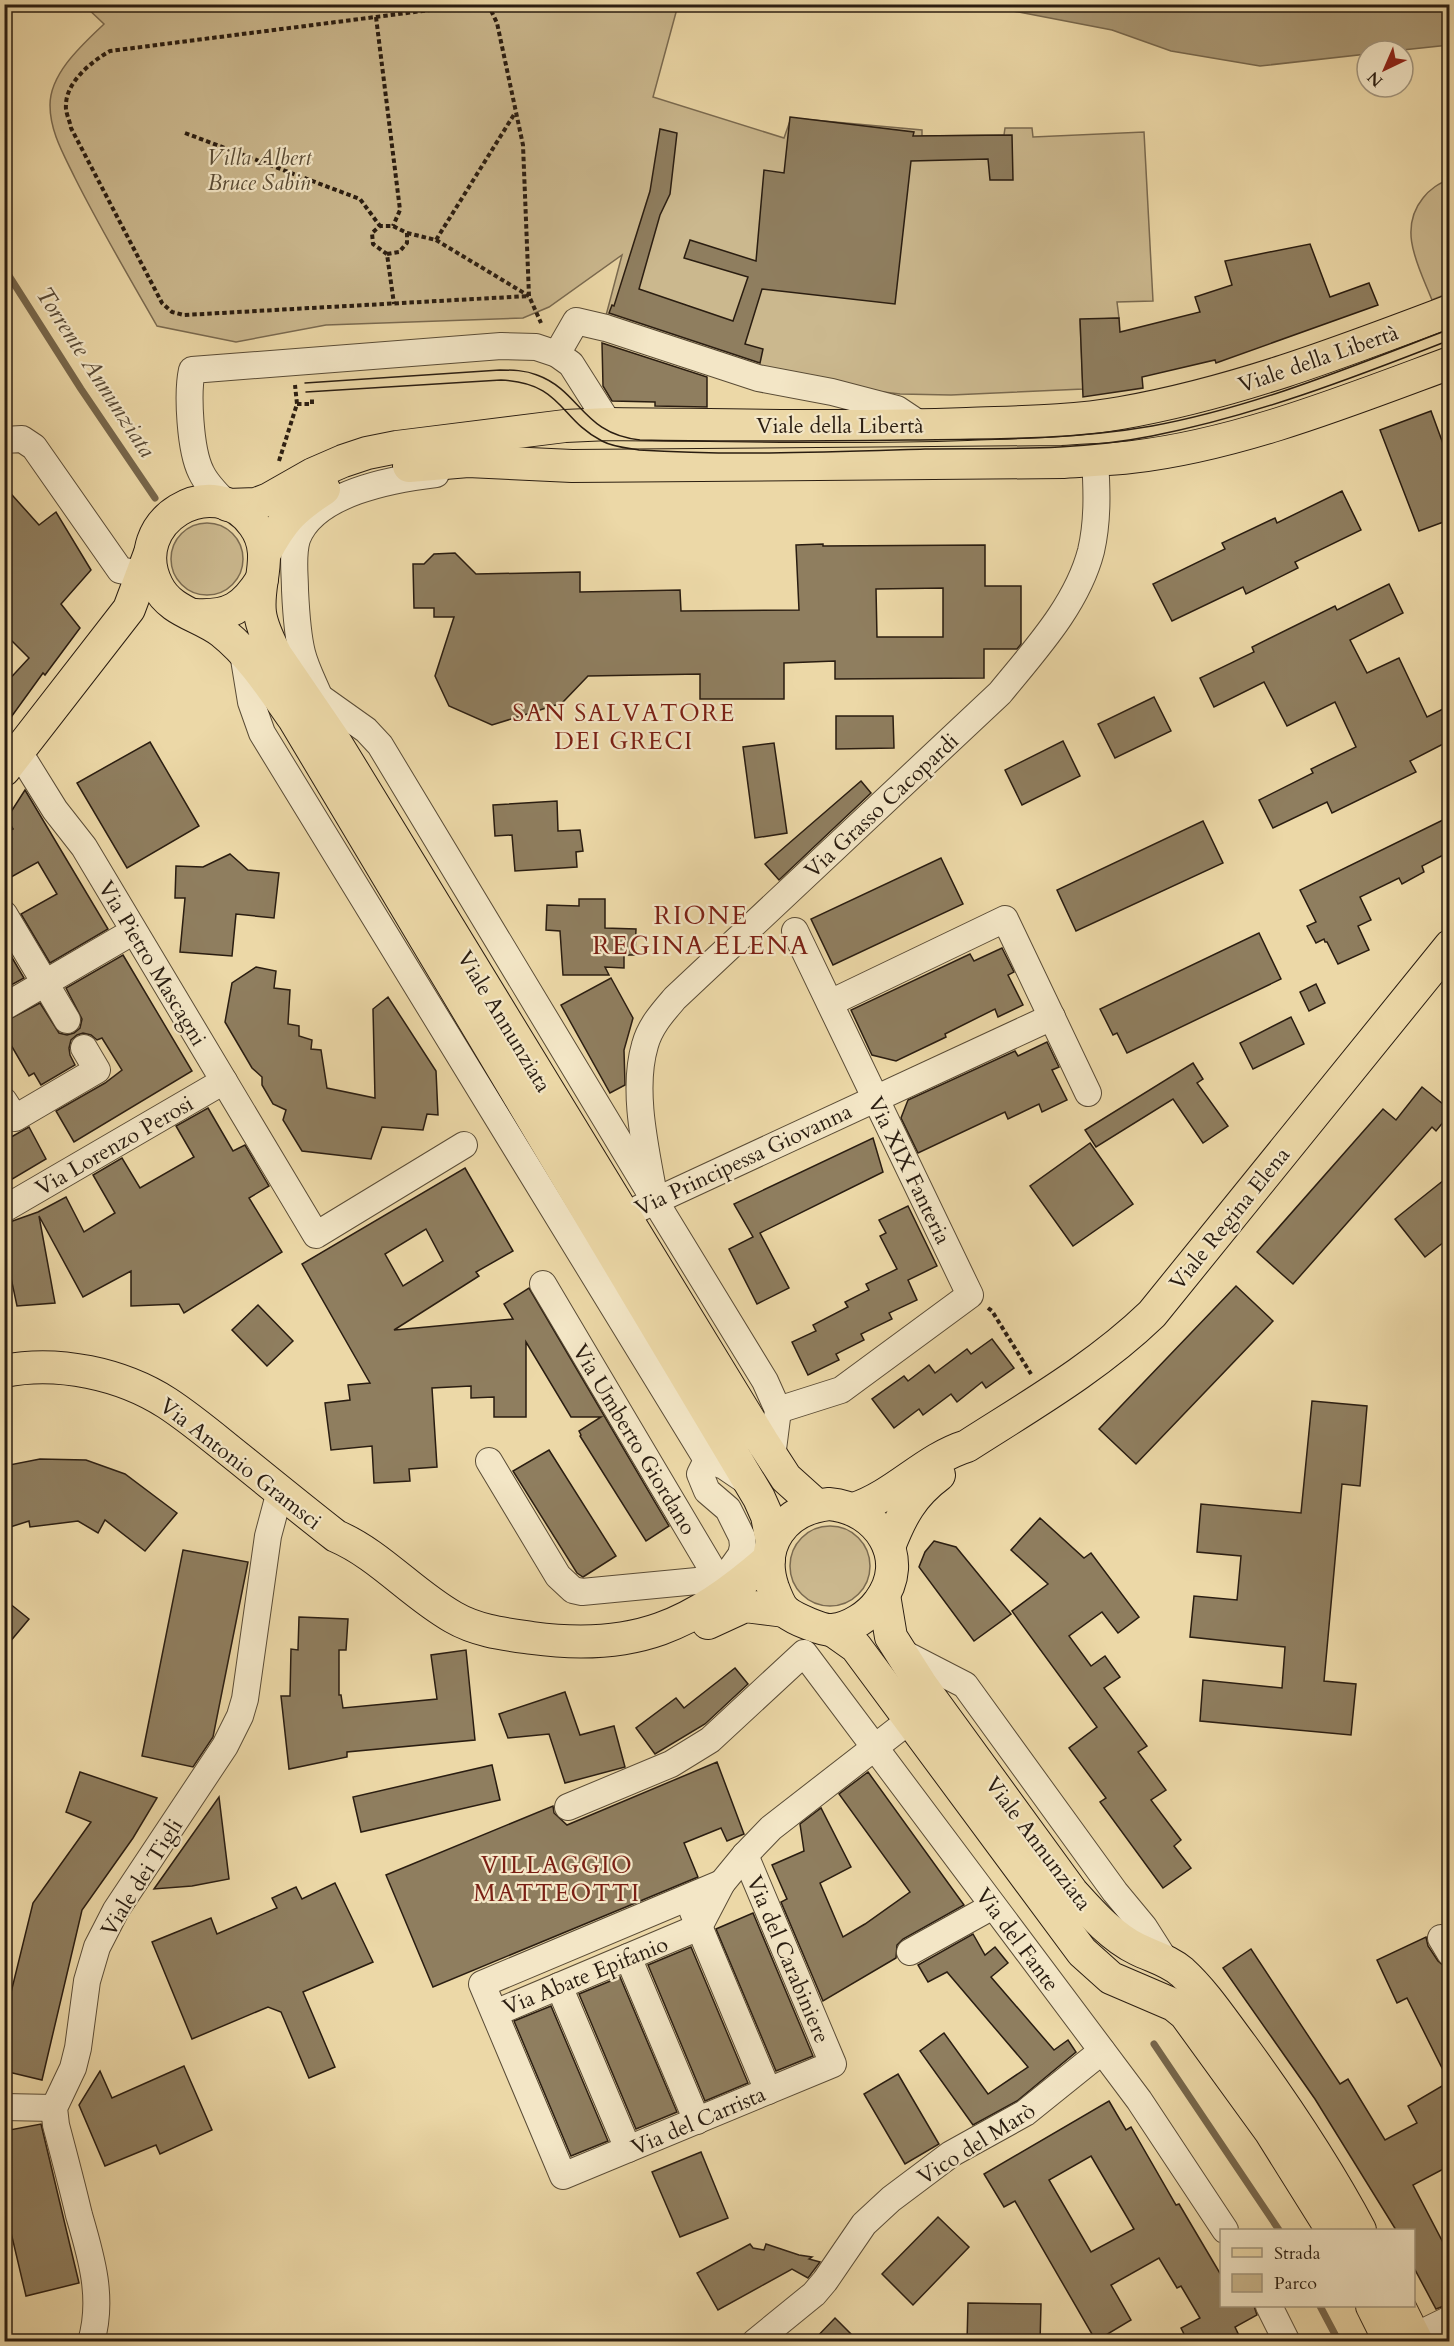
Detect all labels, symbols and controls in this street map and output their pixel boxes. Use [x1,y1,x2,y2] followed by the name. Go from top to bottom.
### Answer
[1355,39,1415,99] north arrow
[1363,66,1388,92] text: N
[207,143,312,198] park label: Villa Albert Bruce Sabin
[28,280,163,464] water label: Torrente Annunziata
[1234,317,1403,400] street label: Viale della Libertà
[756,411,924,441] street label: Viale della Libertà
[512,697,736,758] district label: SAN SALVATORE DEI GRECI
[798,726,965,885] street label: Via Grasso Cacopardi
[91,875,213,1052] street label: Via Pietro Mascagni
[592,898,810,963] district label: RIONE REGINA ELENA
[450,945,559,1098] street label: Viale Annunziata
[30,1088,199,1203] street label: Via Lorenzo Perosi
[860,1092,958,1250] street label: Via XIX Fanteria
[630,1096,857,1223] street label: Via Principessa Giovanna
[1163,1140,1297,1297] street label: Viale Regina Elena
[565,1338,703,1541] street label: Via Umberto Giordano
[153,1391,328,1537] street label: Via Antonio Gramsci
[978,1770,1099,1917] street label: Viale Annunziata
[94,1813,190,1942] street label: Viale dei Tigli
[473,1849,641,1910] district label: VILLAGGIO MATTEOTTI
[739,1871,837,2048] street label: Via del Carabiniere
[968,1882,1066,1998] street label: Via del Fante
[498,1929,673,2023] street label: Via Abate Epifanio
[627,2079,771,2163] street label: Via del Carrista
[912,2096,1041,2192] street label: Vico del Marò
[1220,2229,1415,2307] legend
[1274,2241,1321,2266] text: Strada
[1274,2271,1317,2296] text: Parco

